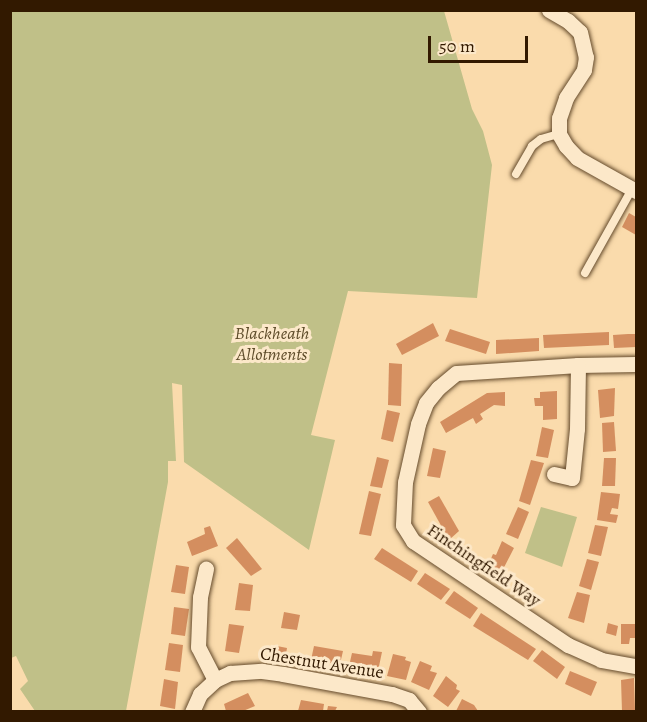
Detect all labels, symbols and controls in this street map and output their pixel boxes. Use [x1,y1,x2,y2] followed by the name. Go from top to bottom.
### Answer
[431,24,532,62] scale bar
[439,34,475,58] text: 50 m
[235,323,309,366] park label: Blackheath Allotments
[423,519,545,611] street label: Finchingfield Way
[259,643,385,683] street label: Chestnut Avenue

